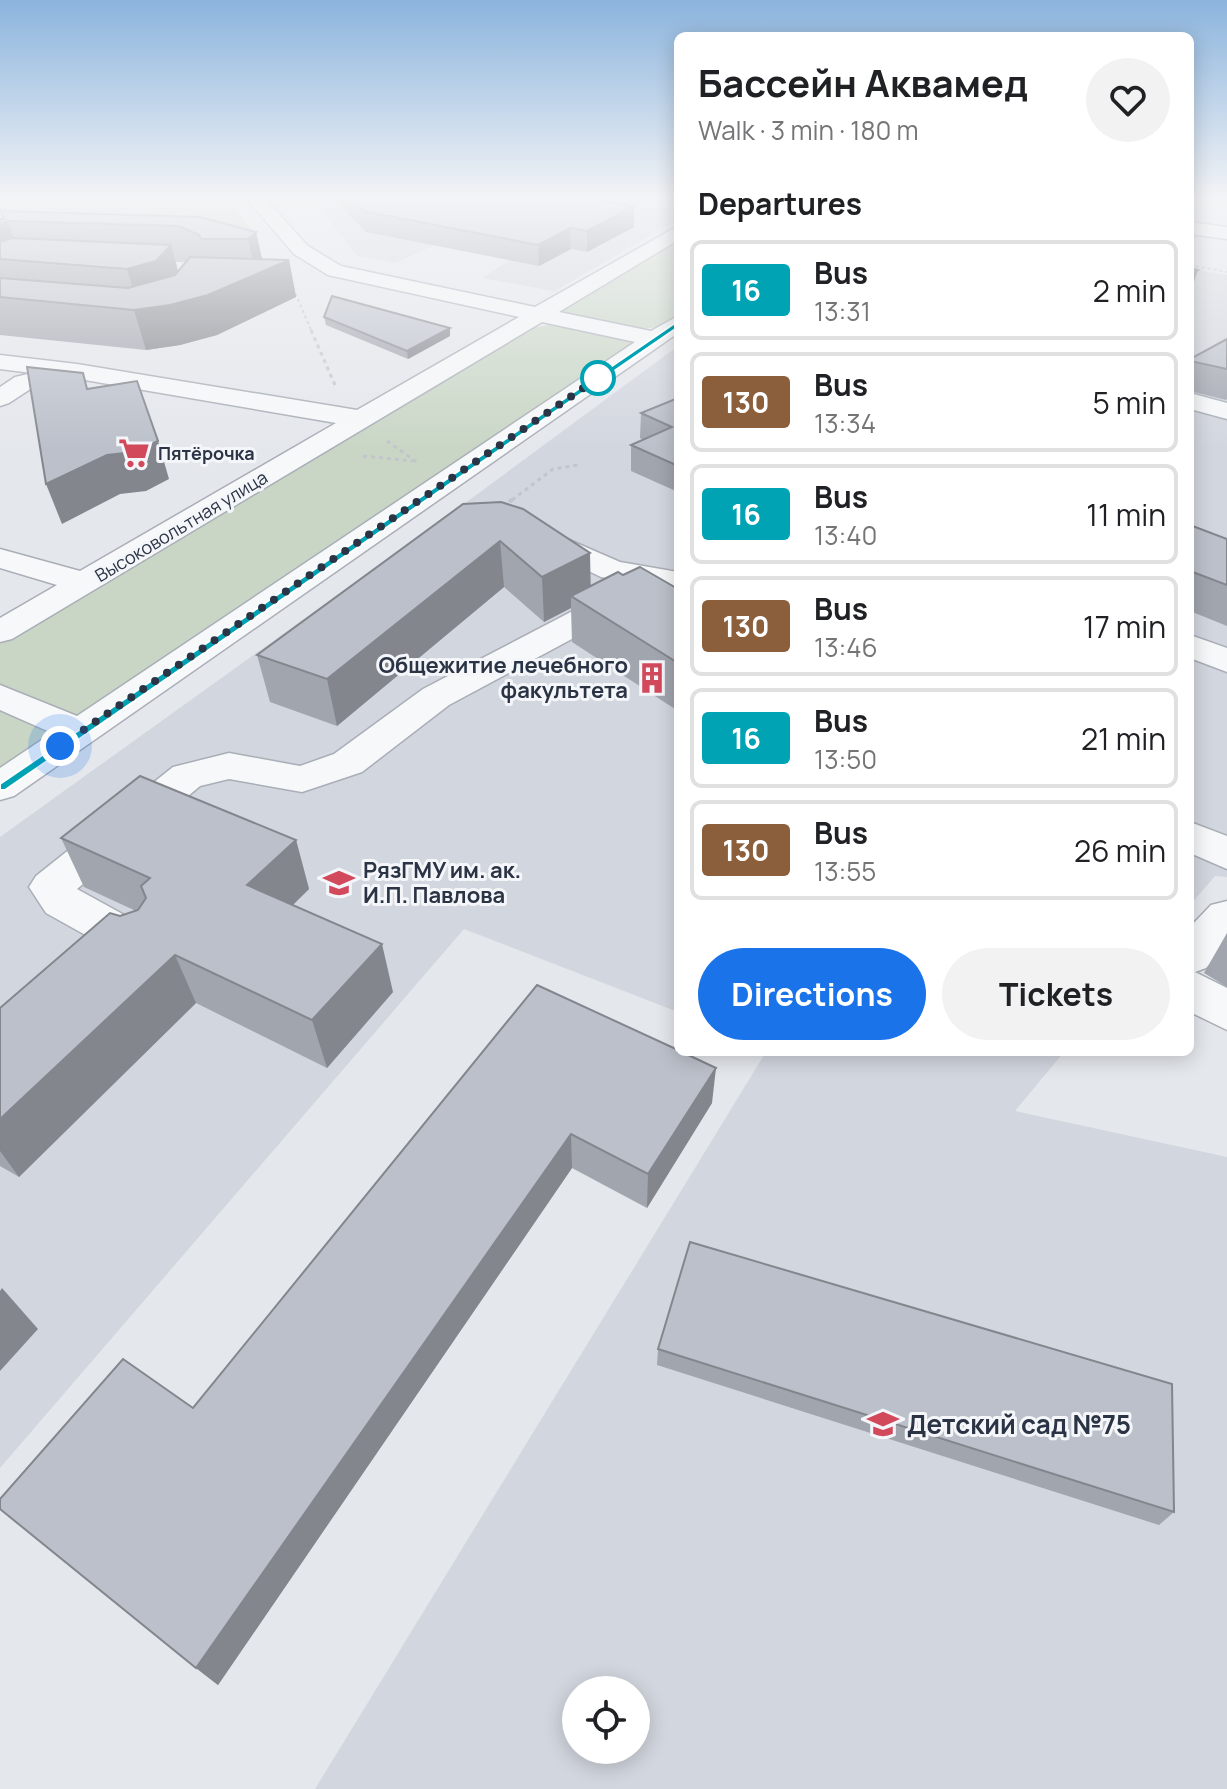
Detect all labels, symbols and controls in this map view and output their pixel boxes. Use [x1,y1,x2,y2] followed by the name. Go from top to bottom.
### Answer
[698,56,1028,108] text: Бассейн Аквамед
[1086,58,1170,142] button: heart
[698,112,919,148] text: Walk · 3 min · 180 m
[698,183,862,224] text: Departures
[814,252,868,293] text: Bus
[1093,270,1166,311] text: 2 min
[731,271,761,309] text: 16
[814,293,871,329] text: 13:31
[581,361,615,395] unlabelled marker
[814,364,868,405] text: Bus
[1092,382,1166,423] text: 5 min
[723,383,769,421] text: 130
[814,405,876,441] text: 13:34
[117,436,151,470] supermarket icon: Пятёрочка
[158,441,255,465] place label: Пятёрочка
[90,465,272,587] street label: Высоковольтная улица
[814,476,868,517] text: Bus
[1086,494,1166,535] text: 11 min
[731,495,761,533] text: 16
[814,517,877,553] text: 13:40
[814,588,868,629] text: Bus
[1083,606,1166,647] text: 17 min
[723,607,769,645] text: 130
[814,629,878,665] text: 13:46
[379,650,628,705] place label: Общежитие лечебного факультета
[635,661,669,695] building icon: Общежитие лечебного факультета
[814,700,868,741] text: Bus
[1081,718,1166,759] text: 21 min
[731,719,761,757] text: 16
[40,726,80,766] your location
[814,741,877,777] text: 13:50
[814,812,868,853] text: Bus
[1074,830,1166,871] text: 26 min
[723,831,769,869] text: 130
[814,853,876,889] text: 13:55
[363,855,521,910] place label: РязГМУ им. ак. И.П. Павлова
[322,866,356,900] school or university icon: РязГМУ им. ак. И.П. Павлова
[698,948,926,1040] button: Directions
[942,948,1170,1040] button: Tickets
[907,1406,1131,1442] place label: Детский сад №75
[866,1407,900,1441] school or university icon: Детский сад №75
[562,1676,650,1764] map controls
[562,1676,650,1764] button: locate

